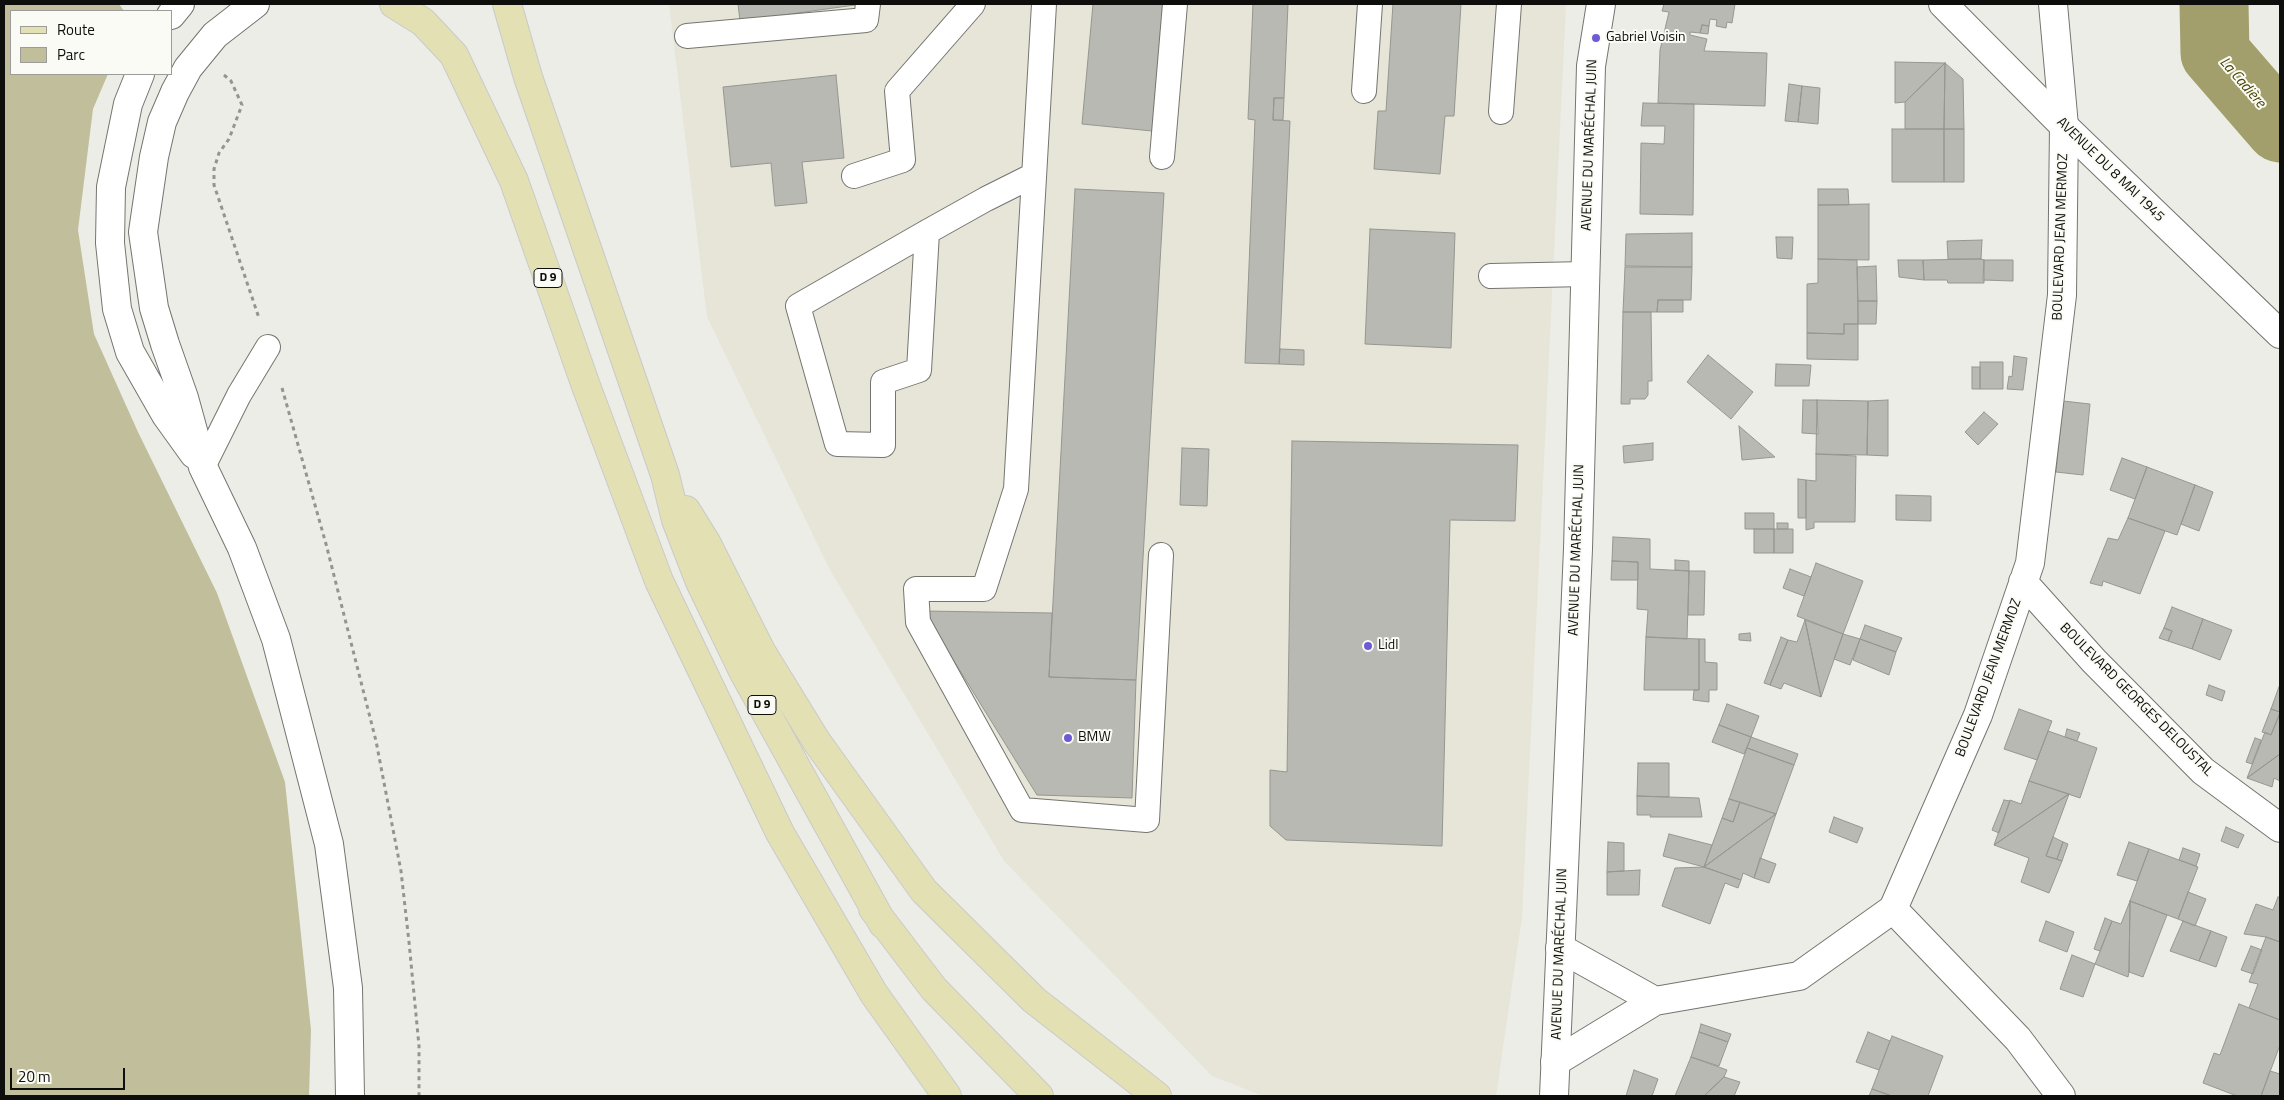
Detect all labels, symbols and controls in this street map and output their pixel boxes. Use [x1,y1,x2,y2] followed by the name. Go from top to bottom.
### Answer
[10,10,172,75] legend
[57,18,95,41] text: Route
[1606,30,1686,46] place label: Gabriel Voisin
[1590,32,1602,44] marker: Gabriel Voisin
[57,43,85,66] text: Parc
[2215,54,2269,112] water label: La Cadière
[1579,59,1601,231] street label: AVENUE DU MARÉCHAL JUIN
[2053,114,2167,226] street label: AVENUE DU 8 MAI 1945
[2050,153,2072,321] street label: BOULEVARD JEAN MERMOZ
[534,268,562,288] road number: D 9
[1566,464,1588,636] street label: AVENUE DU MARÉCHAL JUIN
[1952,596,2026,760] street label: BOULEVARD JEAN MERMOZ
[2056,620,2216,780] street label: BOULEVARD GEORGES DELOUSTAL
[1378,638,1398,654] place label: Lidl
[1362,640,1374,652] marker: Lidl
[748,696,776,714] road number: D 9
[1078,730,1111,746] place label: BMW
[1062,732,1074,744] marker: BMW
[1549,868,1571,1040] street label: AVENUE DU MARÉCHAL JUIN
[12,1058,128,1090] scale bar
[18,1065,51,1088] text: 20 m

